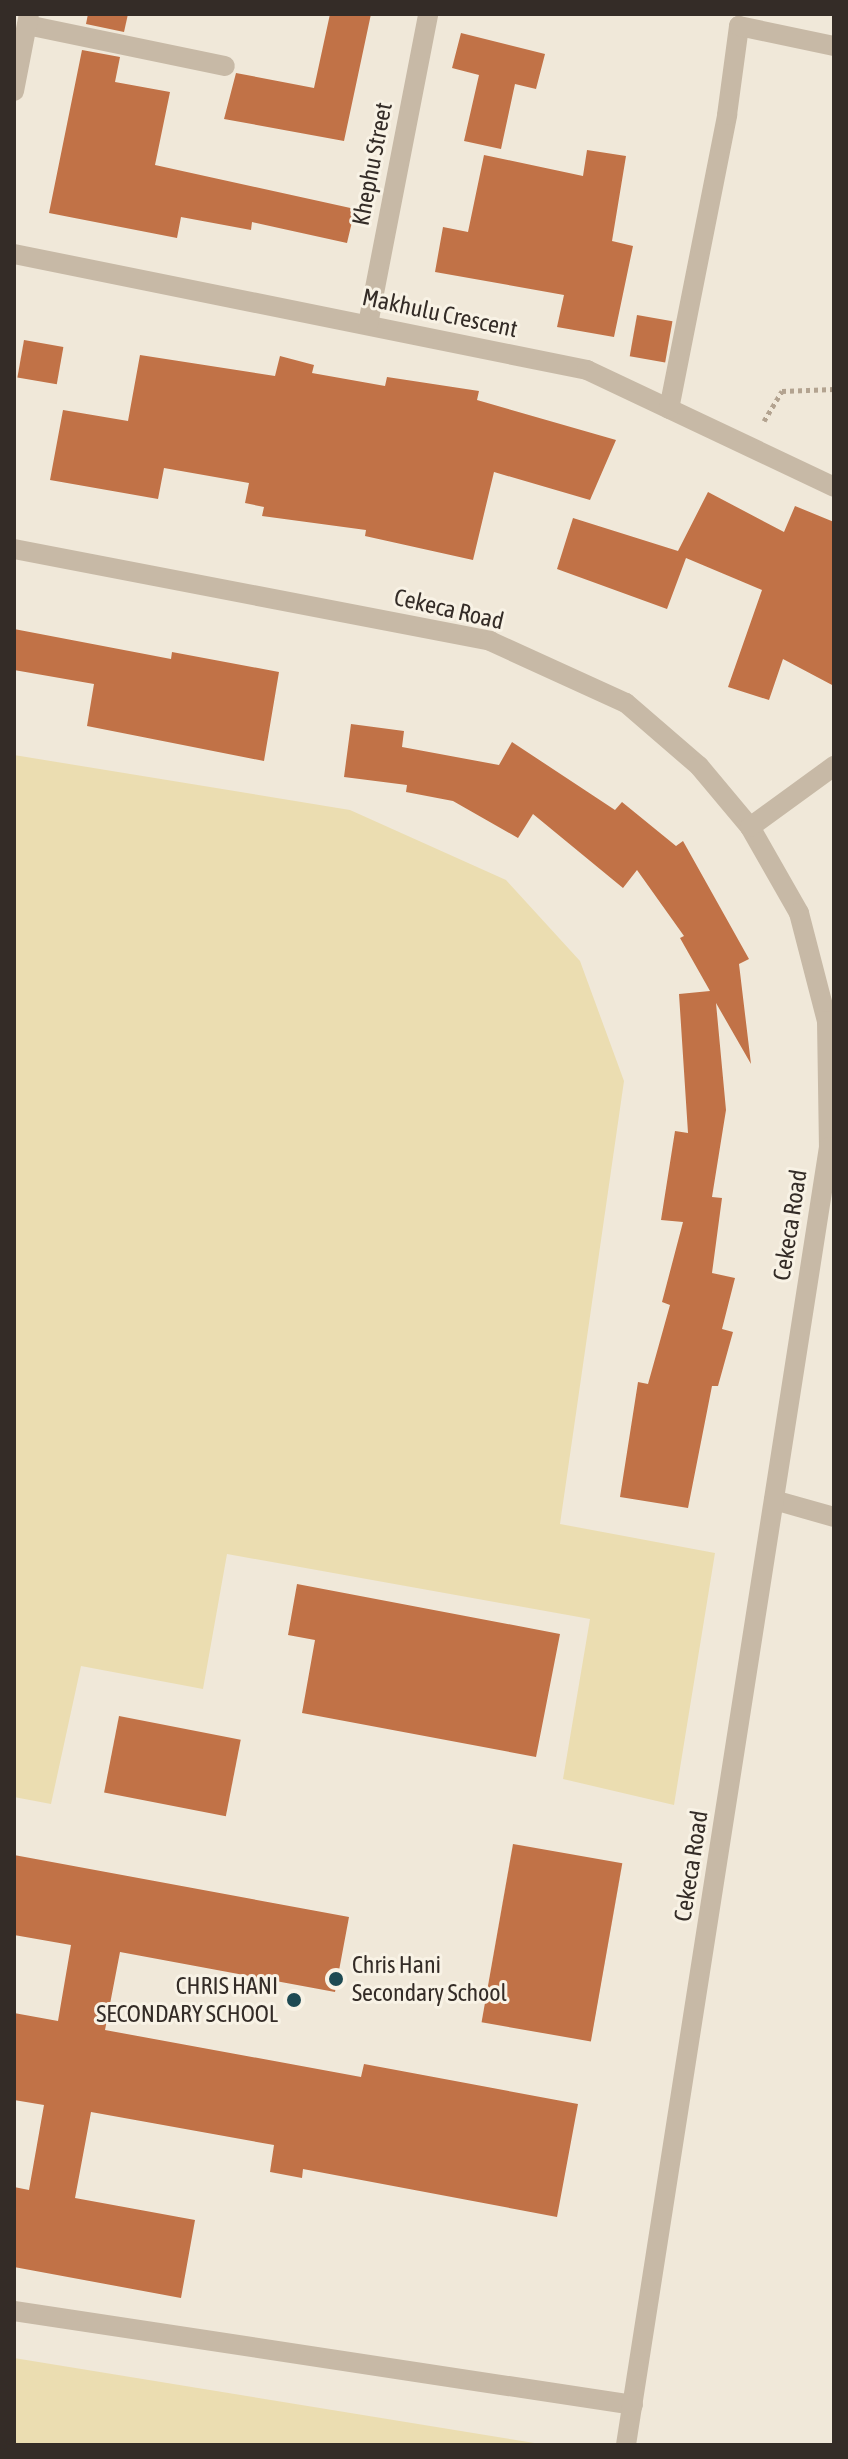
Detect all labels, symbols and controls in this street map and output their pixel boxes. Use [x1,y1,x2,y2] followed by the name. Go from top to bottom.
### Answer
[346,100,398,228] street label: Khephu Street
[360,283,520,343] street label: Makhulu Crescent
[391,582,507,636] street label: Cekeca Road
[767,1168,813,1282] street label: Cekeca Road
[668,1809,714,1923] street label: Cekeca Road
[352,1951,507,2007] place label: Chris Hani Secondary School
[327,1970,345,1988] marker: Chris Hani Secondary School
[96,1972,278,2028] place label: CHRIS HANI SECONDARY SCHOOL
[285,1991,303,2009] marker: CHRIS HANI SECONDARY SCHOOL

